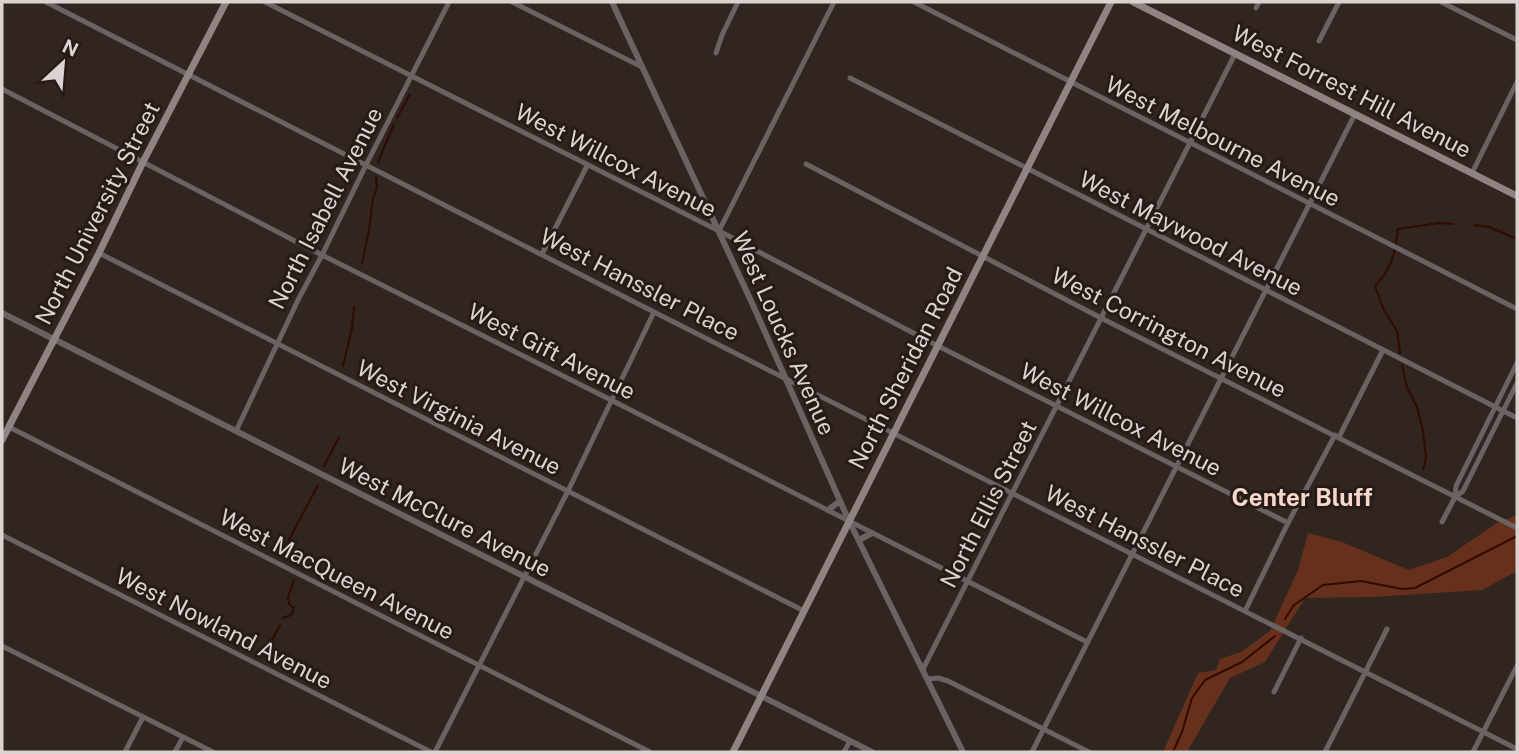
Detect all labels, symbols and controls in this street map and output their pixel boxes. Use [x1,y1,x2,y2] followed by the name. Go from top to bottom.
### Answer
[1228,19,1476,163] street label: West Forrest Hill Avenue
[28,28,98,98] north arrow
[59,35,82,61] text: N
[1101,70,1345,212] street label: West Melbourne Avenue
[29,97,165,329] street label: North University Street
[511,98,721,222] street label: West Willcox Avenue
[262,103,388,313] street label: North Isabell Avenue
[1075,165,1307,301] street label: West Maywood Avenue
[536,222,744,346] street label: West Hanssler Place
[727,227,841,439] street label: West Loucks Avenue
[1047,261,1291,403] street label: West Corrington Avenue
[842,263,968,473] street label: North Sheridan Road
[464,297,640,405] street label: West Gift Avenue
[352,354,566,480] street label: West Virginia Avenue
[1016,357,1226,481] street label: West Willcox Avenue
[934,416,1042,592] street label: North Ellis Street
[334,452,556,582] street label: West McClure Avenue
[1041,479,1249,603] street label: West Hanssler Place
[1232,483,1373,511] district label: Center Bluff
[215,503,459,645] street label: West MacQueen Avenue
[111,562,337,694] street label: West Nowland Avenue

